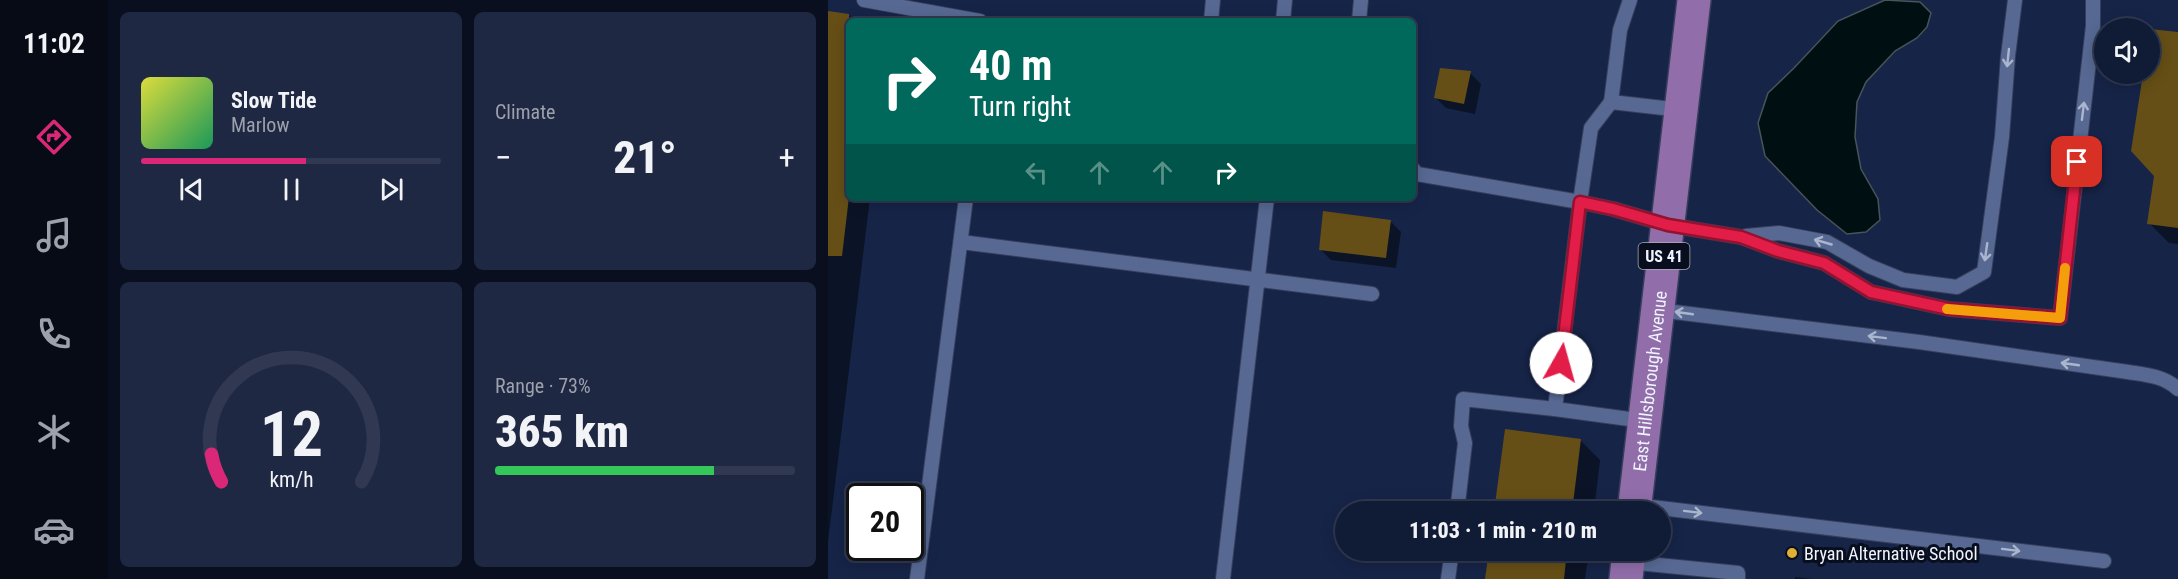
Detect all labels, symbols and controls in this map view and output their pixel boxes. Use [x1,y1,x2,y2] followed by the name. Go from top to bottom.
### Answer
[2094,18,2160,84] map controls
[2094,18,2160,84] button: sound
[23,28,85,60] text: 11:02
[969,41,1052,90] text: 40 m
[870,42,948,120] icon: right
[2002,48,2013,68] one-way arrow
[231,88,317,113] text: Slow Tide
[969,91,1071,123] text: Turn right
[495,100,555,124] text: Climate
[2078,102,2089,122] one-way arrow
[231,113,289,137] text: Marlow
[33,116,75,158] icon: directions
[613,131,677,184] text: 21°
[2051,136,2102,187] pin
[495,138,512,177] text: −
[779,138,795,177] text: +
[2060,145,2093,178] icon: arrive
[1020,156,1053,189] icon: left
[1083,156,1116,189] icon: ahead
[1146,156,1179,189] icon: ahead
[1209,156,1242,189] icon: right
[175,173,208,206] icon: previous
[275,173,308,206] icon: pause
[375,173,408,206] icon: next
[33,214,75,256] icon: music
[1813,236,1832,247] one-way arrow
[1981,241,1992,261] one-way arrow
[1638,243,1690,269] road number: US 41
[1628,289,1670,472] street label: East Hillsborough Avenue
[1674,308,1694,319] one-way arrow
[33,313,75,355] icon: phone
[1529,331,1593,395] position arrow
[1868,332,1888,343] one-way arrow
[2061,358,2081,369] one-way arrow
[495,374,591,398] text: Range · 73%
[259,398,323,471] text: 12
[495,405,629,458] text: 365 km
[33,411,75,453] icon: climate
[269,467,313,492] text: km/h
[846,483,924,561] speed limit sign: 20
[1682,507,1702,518] one-way arrow
[33,509,75,551] icon: car
[1409,518,1597,543] text: 11:03 · 1 min · 210 m
[1804,543,1978,564] place label: Bryan Alternative School
[2001,545,2021,556] one-way arrow
[1785,546,1799,560] marker: Bryan Alternative School

